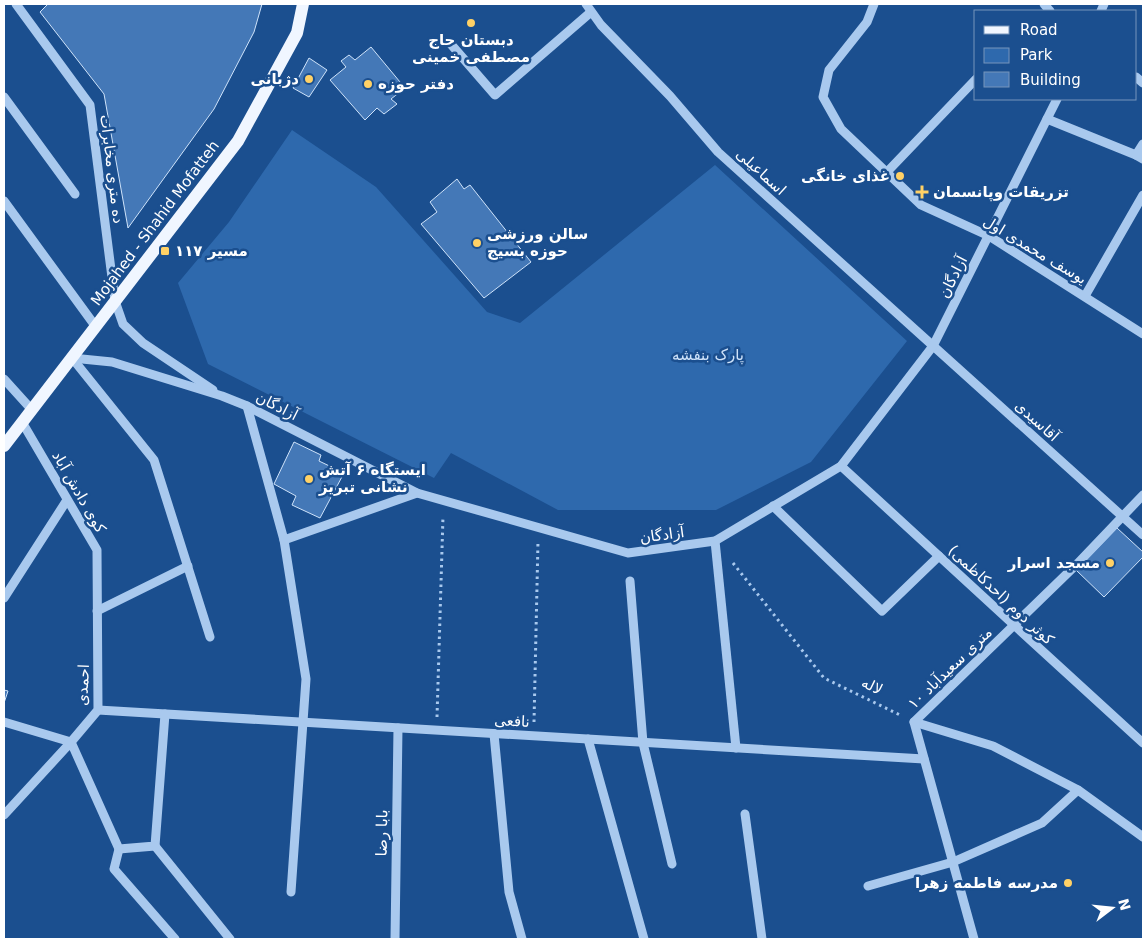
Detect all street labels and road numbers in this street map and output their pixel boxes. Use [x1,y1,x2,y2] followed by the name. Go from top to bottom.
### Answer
[96,113,128,225] street label: ده متری مخابرات
[87,137,223,309] street label: Mojahed - Shahid Mofatteh
[732,145,790,199] street label: اسماعیلی
[980,212,1090,288] street label: یوسف محمدی اول
[935,252,972,301] street label: آزادگان
[253,388,302,425] street label: آزادگان
[1011,397,1063,446] street label: آقاسیدی
[48,448,110,537] street label: کوی دادش آباد
[638,523,686,547] street label: آزادگان
[944,541,1058,649] street label: کوثر دوم (احدکاظمی)
[904,623,996,713] street label: ۱۰ متری سعیدآباد
[73,664,93,706] street label: احمدی
[859,673,885,699] street label: لاله
[494,711,530,731] street label: نافعی
[373,809,391,857] street label: بابا رضا

